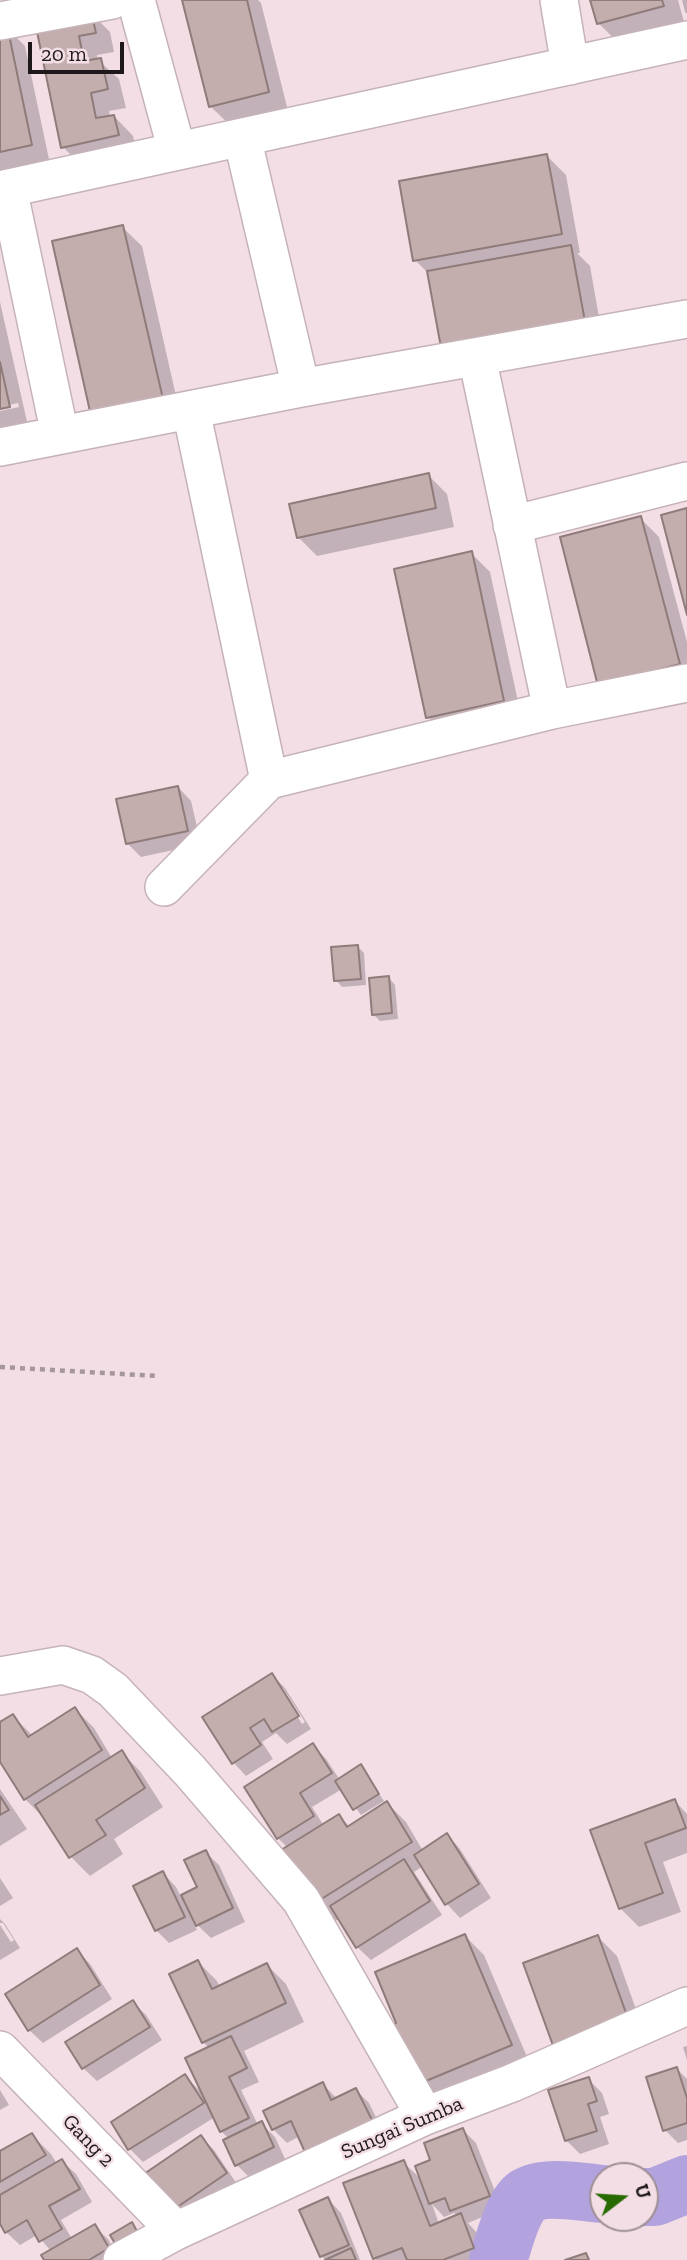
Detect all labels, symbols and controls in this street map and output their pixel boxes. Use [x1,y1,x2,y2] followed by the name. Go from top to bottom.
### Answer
[32,28,128,72] scale bar
[41,41,87,66] text: 20 m
[337,2091,467,2165] street label: Sungai Sumba
[57,2109,119,2173] street label: Gang 2
[589,2162,659,2232] north arrow
[630,2181,656,2201] text: U

